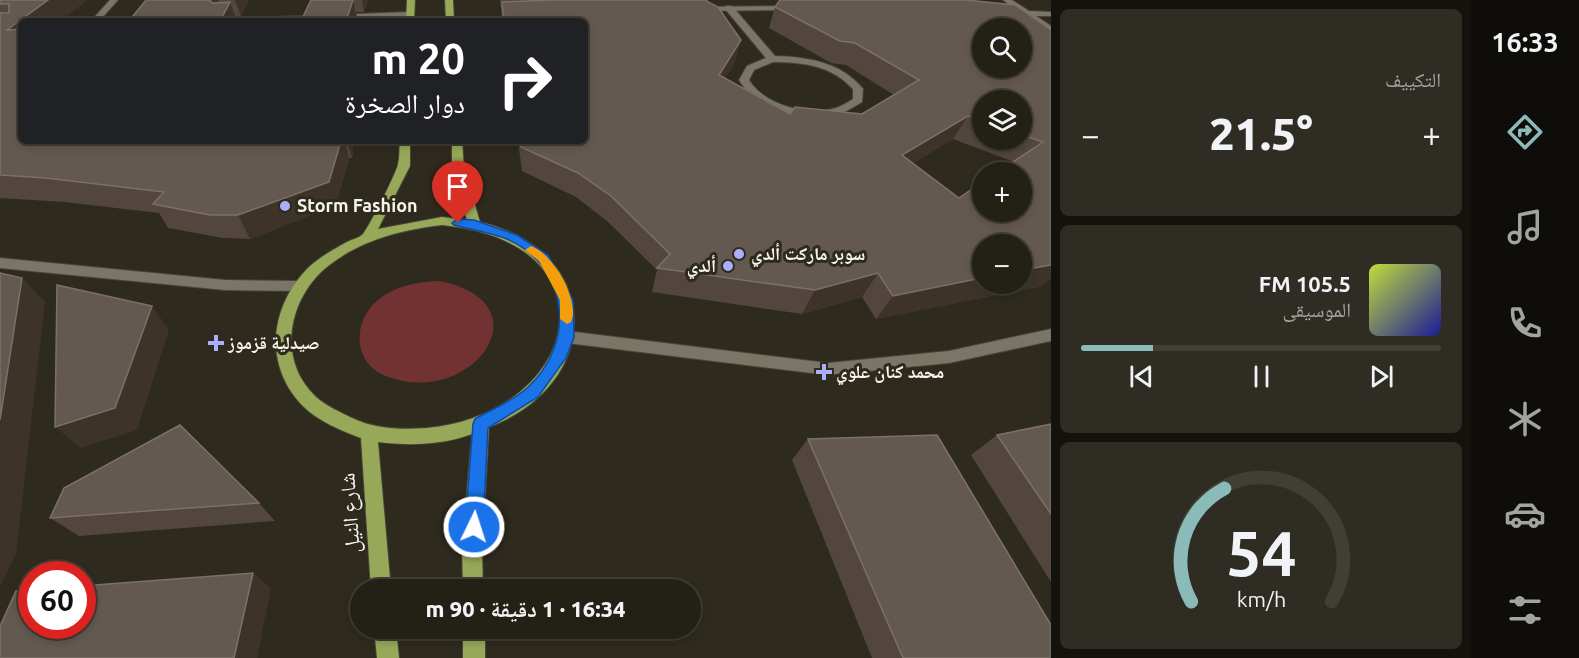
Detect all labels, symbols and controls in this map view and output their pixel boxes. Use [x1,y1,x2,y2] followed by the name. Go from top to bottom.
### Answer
[972,18,1032,294] map controls
[972,18,1032,78] button: search
[1491,27,1559,57] text: 16:33
[371,35,465,82] text: 20 m
[486,42,564,120] icon: right
[1385,68,1441,91] text: التكييف
[345,88,465,118] text: دوار الصخرة
[972,90,1032,150] button: layers
[1209,108,1313,159] text: 21.5°
[1504,111,1546,153] icon: directions
[1081,116,1100,153] text: −
[1422,116,1441,153] text: +
[432,161,483,223] pin
[972,162,1032,222] button: +
[441,170,474,203] icon: arrive
[297,195,418,215] place label: Storm Fashion
[278,199,292,213] marker: Storm Fashion
[1504,206,1546,248] icon: music
[972,234,1032,294] button: −
[751,243,865,268] place label: سوبر ماركت ألدي
[732,247,746,261] marker: سوبر ماركت ألدي
[687,255,716,280] place label: ألدي
[721,259,735,273] marker: ألدي
[1259,271,1351,296] text: 105.5 FM
[1283,298,1351,321] text: الموسيقى
[1504,302,1546,344] icon: phone
[227,332,319,353] place label: صيدلية قزموز
[209,336,223,350] marker: صيدلية قزموز
[1125,360,1158,393] icon: previous
[1245,360,1278,393] icon: pause
[1365,360,1398,393] icon: next
[836,361,944,386] place label: محمد كنان علوي
[817,365,831,379] marker: محمد كنان علوي
[1504,398,1546,440] icon: climate
[334,472,366,554] street label: شارع النيل
[1504,493,1546,535] icon: car
[442,495,506,559] position arrow
[1226,519,1296,589] text: 54
[18,561,96,639] speed limit sign: 60
[1236,588,1286,612] text: km/h
[1504,589,1546,631] icon: filters
[426,596,625,621] text: 16:34 · 1 دقيقة · 90 m

